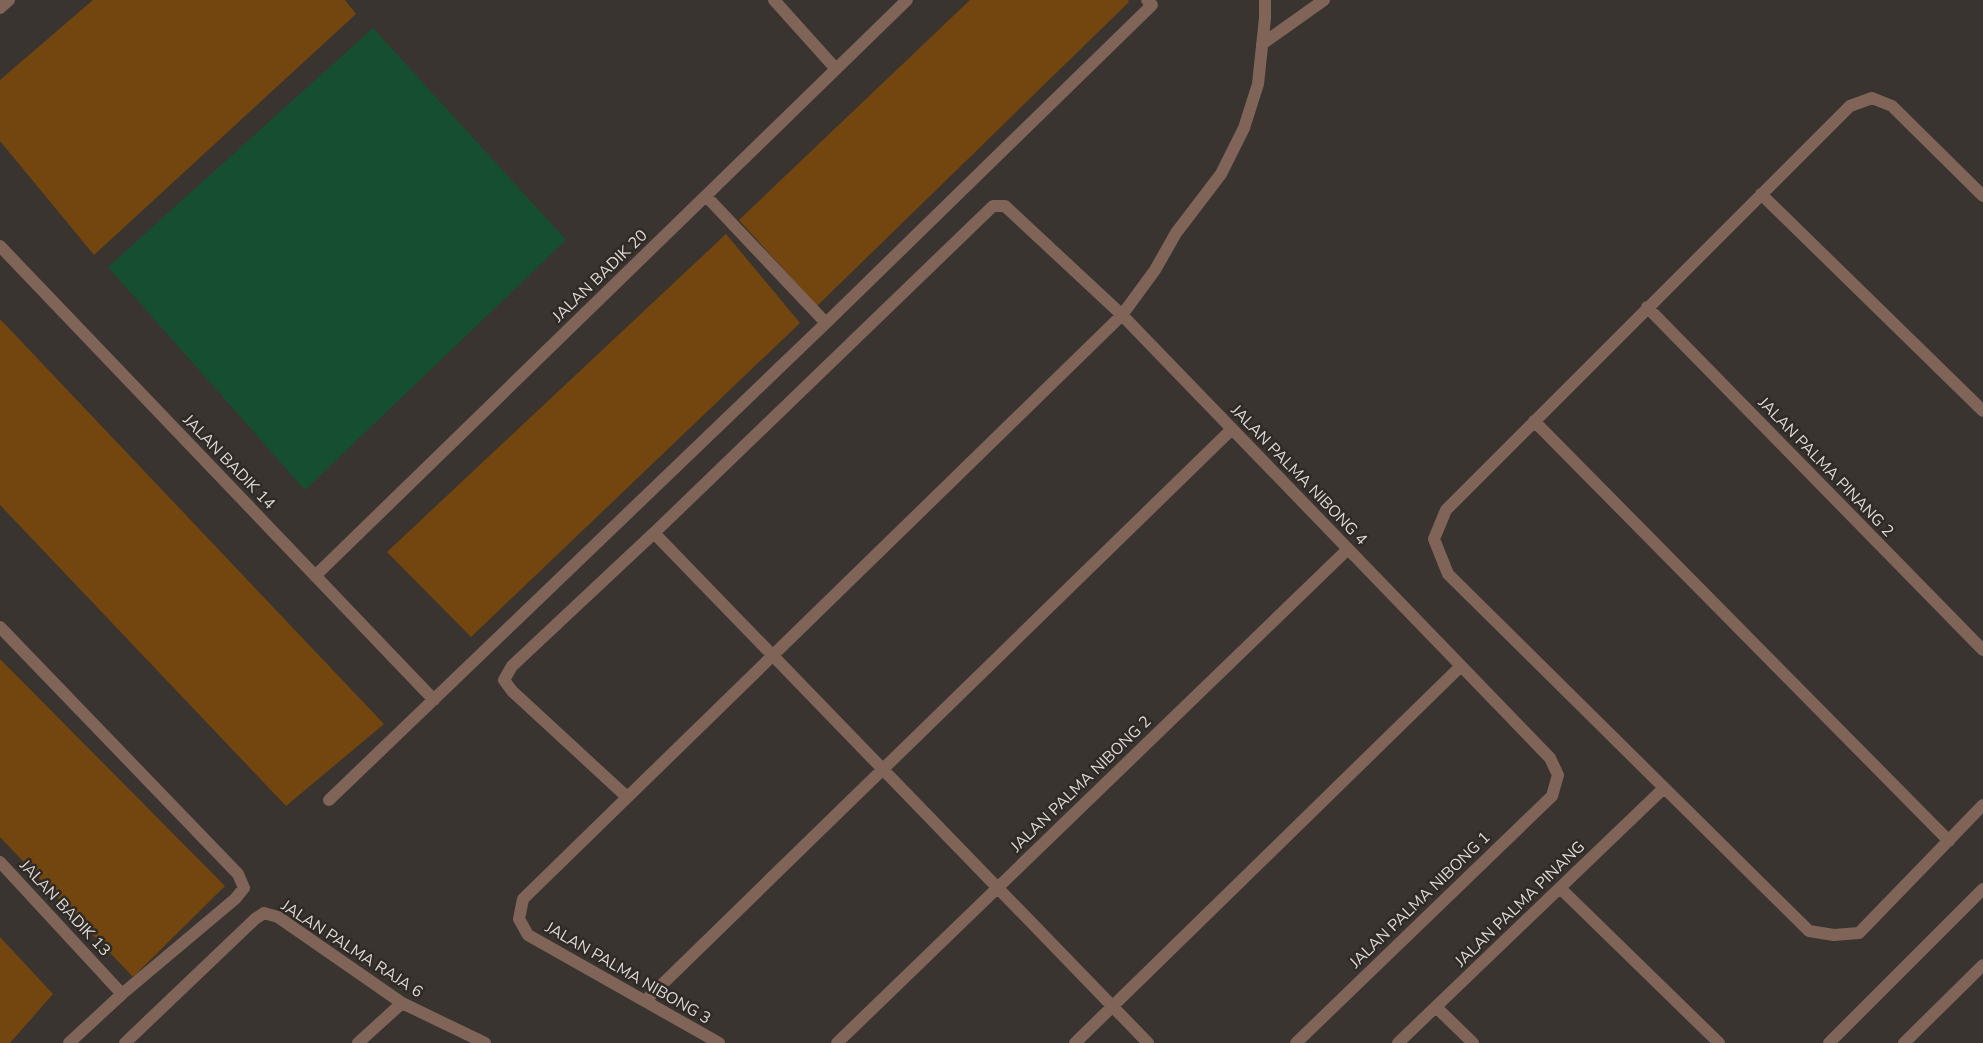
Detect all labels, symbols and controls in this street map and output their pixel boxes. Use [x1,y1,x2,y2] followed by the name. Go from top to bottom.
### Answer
[547,225,652,328] street label: JALAN BADIK 20
[1753,392,1899,542] street label: JALAN PALMA PINANG 2
[1225,399,1372,550] street label: JALAN PALMA NIBONG 4
[177,409,280,515] street label: JALAN BADIK 14
[1005,711,1156,858] street label: JALAN PALMA NIBONG 2
[1344,827,1495,974] street label: JALAN PALMA NIBONG 1
[1449,836,1590,973] street label: JALAN PALMA PINANG
[14,854,115,961] street label: JALAN BADIK 13
[276,894,427,1003] street label: JALAN PALMA RAJA 6
[540,916,715,1029] street label: JALAN PALMA NIBONG 3

